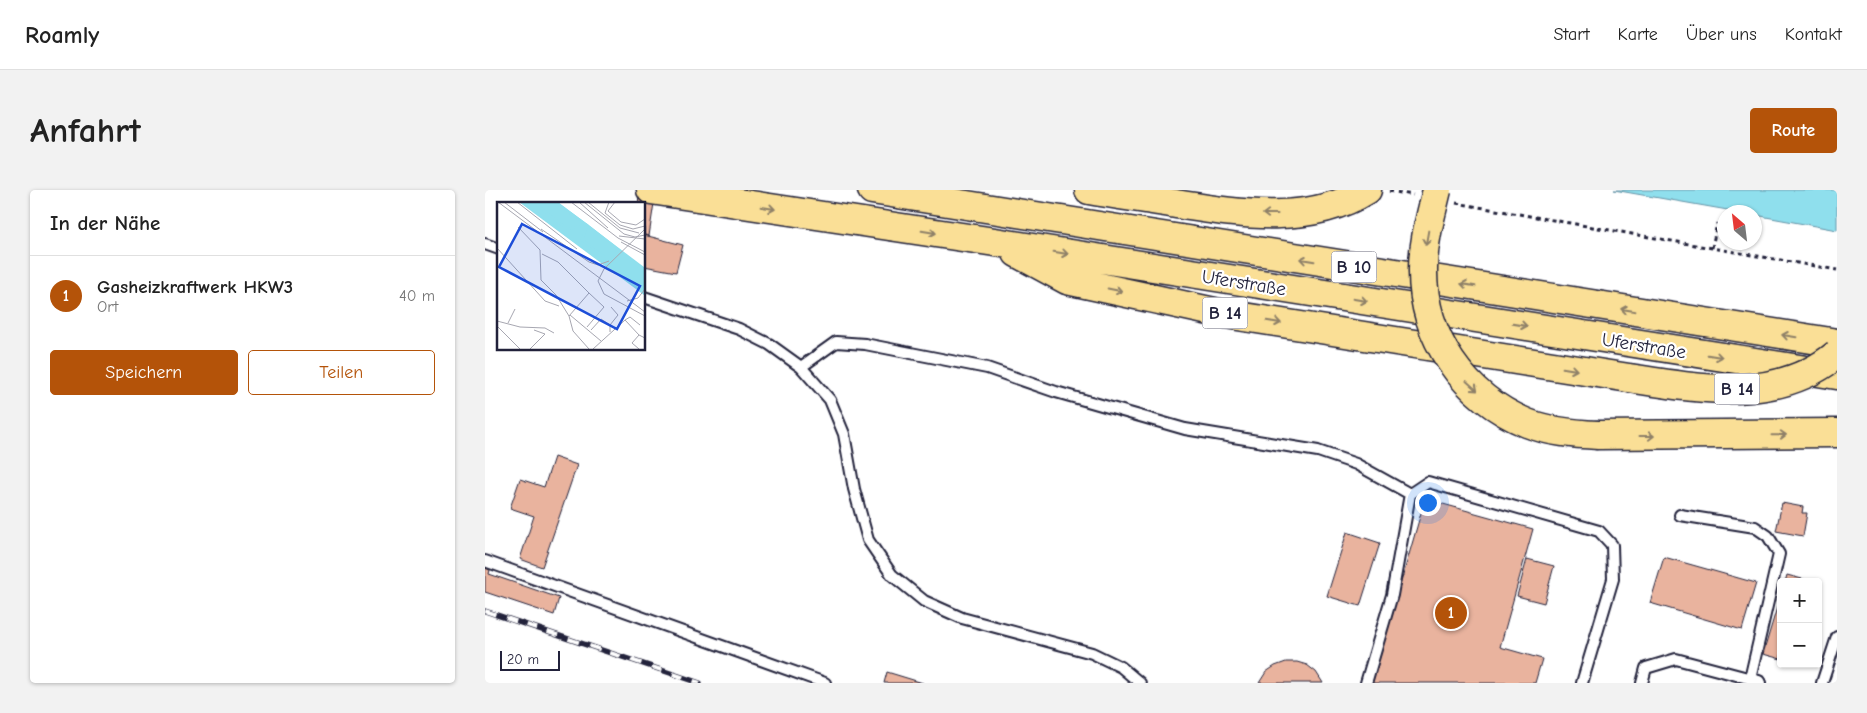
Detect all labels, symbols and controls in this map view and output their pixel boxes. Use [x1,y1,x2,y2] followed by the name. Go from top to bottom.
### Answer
[25,21,99,49] text: Roamly
[1553,24,1590,45] text: Start
[1618,24,1658,45] text: Karte
[1686,24,1757,45] text: Über uns
[1785,24,1842,45] text: Kontakt
[1750,108,1837,153] button: Route
[30,110,141,151] text: Anfahrt
[497,202,645,350] inset map
[760,203,776,213] one-way arrow
[1717,205,1762,250] north arrow
[1262,209,1278,219] one-way arrow
[50,211,160,235] text: In der Nähe
[921,227,937,237] one-way arrow
[1421,229,1431,245] one-way arrow
[1052,248,1068,258] one-way arrow
[1331,252,1377,282] road number: B 10
[1300,255,1316,265] one-way arrow
[1200,265,1288,301] street label: Uferstraße
[97,276,293,298] text: Gasheizkraftwerk HKW3
[1460,280,1476,290] one-way arrow
[1106,286,1122,295] one-way arrow
[63,287,69,305] text: 1
[399,287,435,305] text: 40 m
[1351,295,1367,305] one-way arrow
[97,298,118,316] text: Ort
[1203,298,1247,328] road number: B 14
[1621,305,1637,315] one-way arrow
[1266,317,1282,327] one-way arrow
[1512,321,1528,331] one-way arrow
[1600,328,1688,364] street label: Uferstraße
[1781,330,1797,340] one-way arrow
[50,350,238,395] button: Speichern
[248,350,435,395] button: Teilen
[1707,351,1723,361] one-way arrow
[1562,364,1578,374] one-way arrow
[1715,373,1759,404] road number: B 14
[1465,380,1478,392] one-way arrow
[1770,430,1786,439] one-way arrow
[1638,431,1655,441] one-way arrow
[1415,490,1441,516] your location
[1777,578,1822,668] map controls
[1777,578,1822,623] button: +
[1435,594,1467,632] pin: 1
[1777,623,1822,668] button: −
[500,648,560,671] scale bar
[507,651,539,668] text: 20 m

